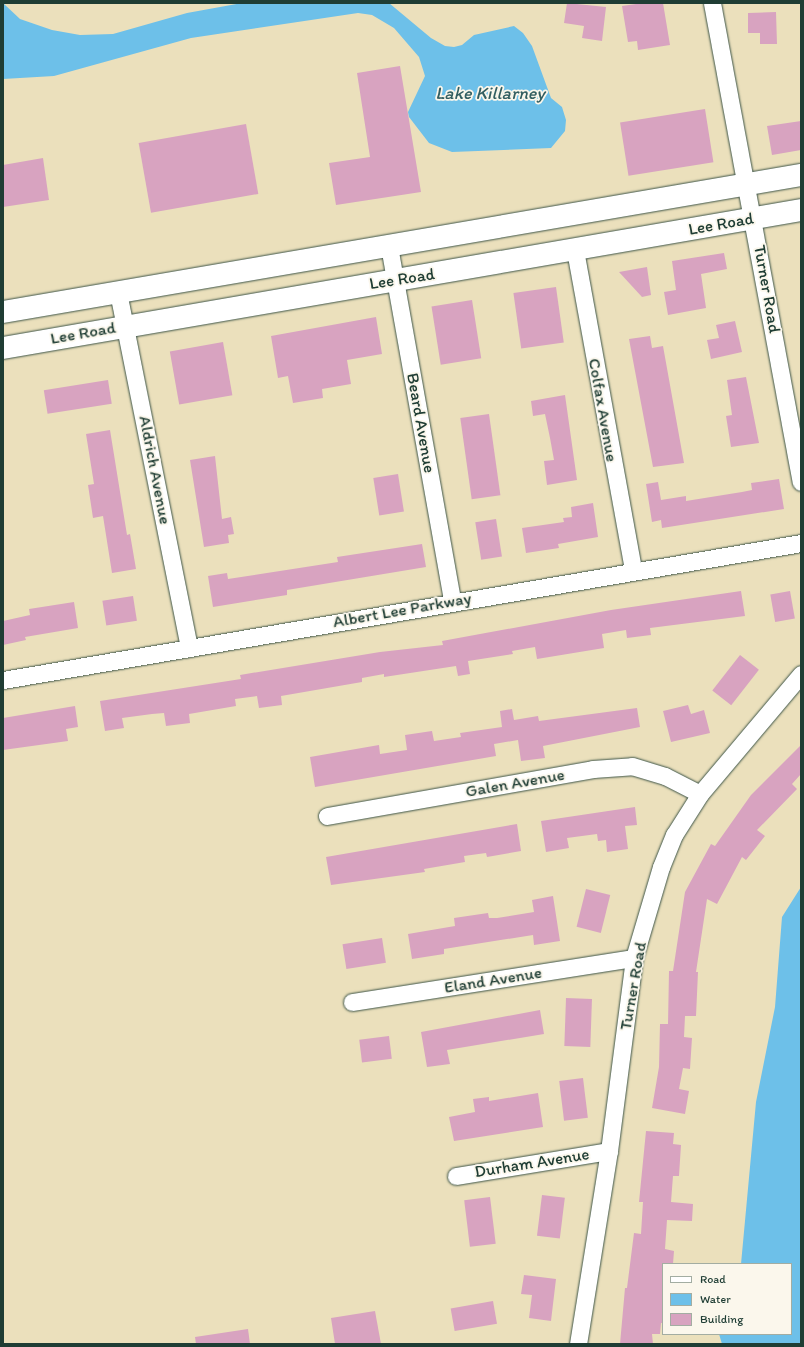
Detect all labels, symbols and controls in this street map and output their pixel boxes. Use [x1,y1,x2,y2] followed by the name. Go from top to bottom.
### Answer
[435,82,545,104] water label: Lake Killarney
[687,208,755,240] street label: Lee Road
[749,244,785,334] street label: Turner Road
[368,264,436,294] street label: Lee Road
[49,317,117,349] street label: Lee Road
[584,357,622,463] street label: Colfax Avenue
[402,372,440,474] street label: Beard Avenue
[135,414,175,526] street label: Aldrich Avenue
[332,588,472,632] street label: Albert Lee Parkway
[464,764,566,802] street label: Galen Avenue
[615,941,651,1031] street label: Turner Road
[443,962,543,998] street label: Eland Avenue
[473,1144,591,1182] street label: Durham Avenue
[662,1263,792,1335] legend
[700,1272,726,1286] text: Road
[700,1292,731,1306] text: Water
[700,1312,743,1326] text: Building

